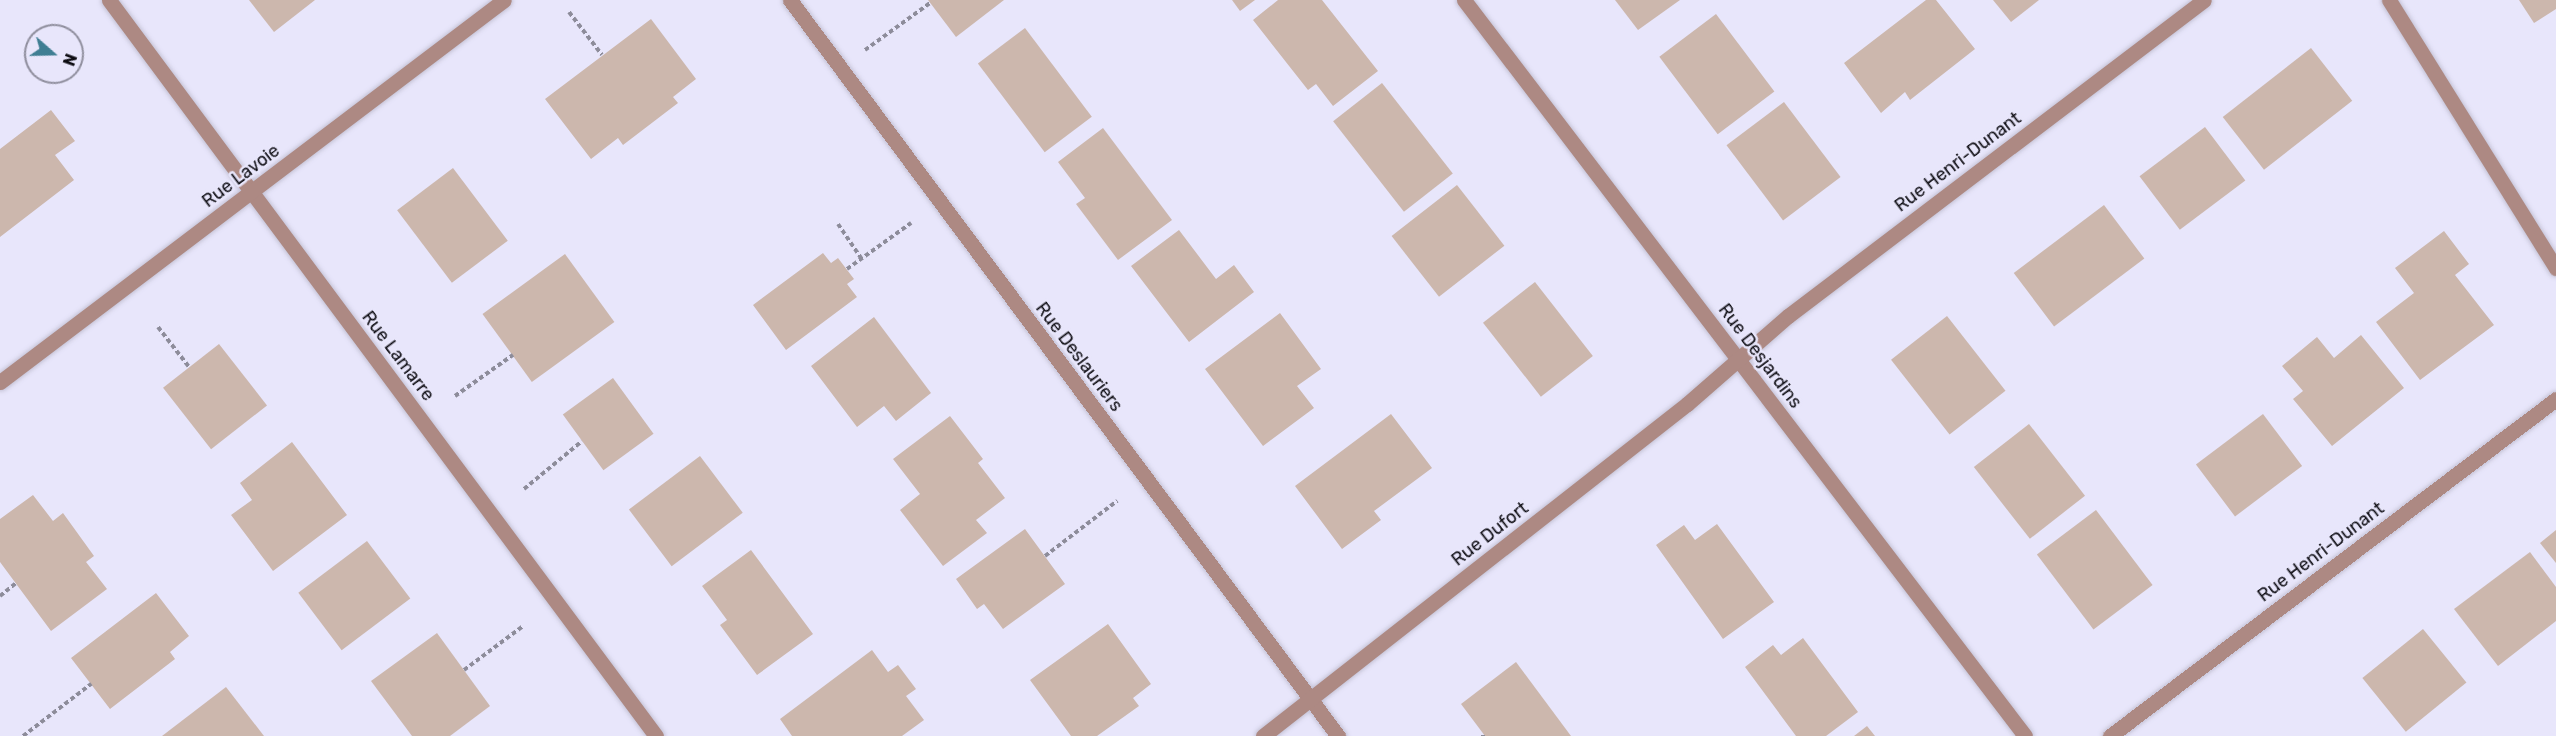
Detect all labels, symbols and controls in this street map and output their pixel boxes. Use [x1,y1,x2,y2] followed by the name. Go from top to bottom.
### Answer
[24,24,84,84] north arrow
[59,51,80,68] text: N
[1891,107,2025,217] street label: Rue Henri-Dunant
[198,140,284,212] street label: Rue Lavoie
[1031,298,1127,416] street label: Rue Deslauriers
[1714,300,1806,412] street label: Rue Desjardins
[357,307,439,405] street label: Rue Lamarre
[1447,497,1533,571] street label: Rue Dufort
[2254,497,2388,607] street label: Rue Henri-Dunant

